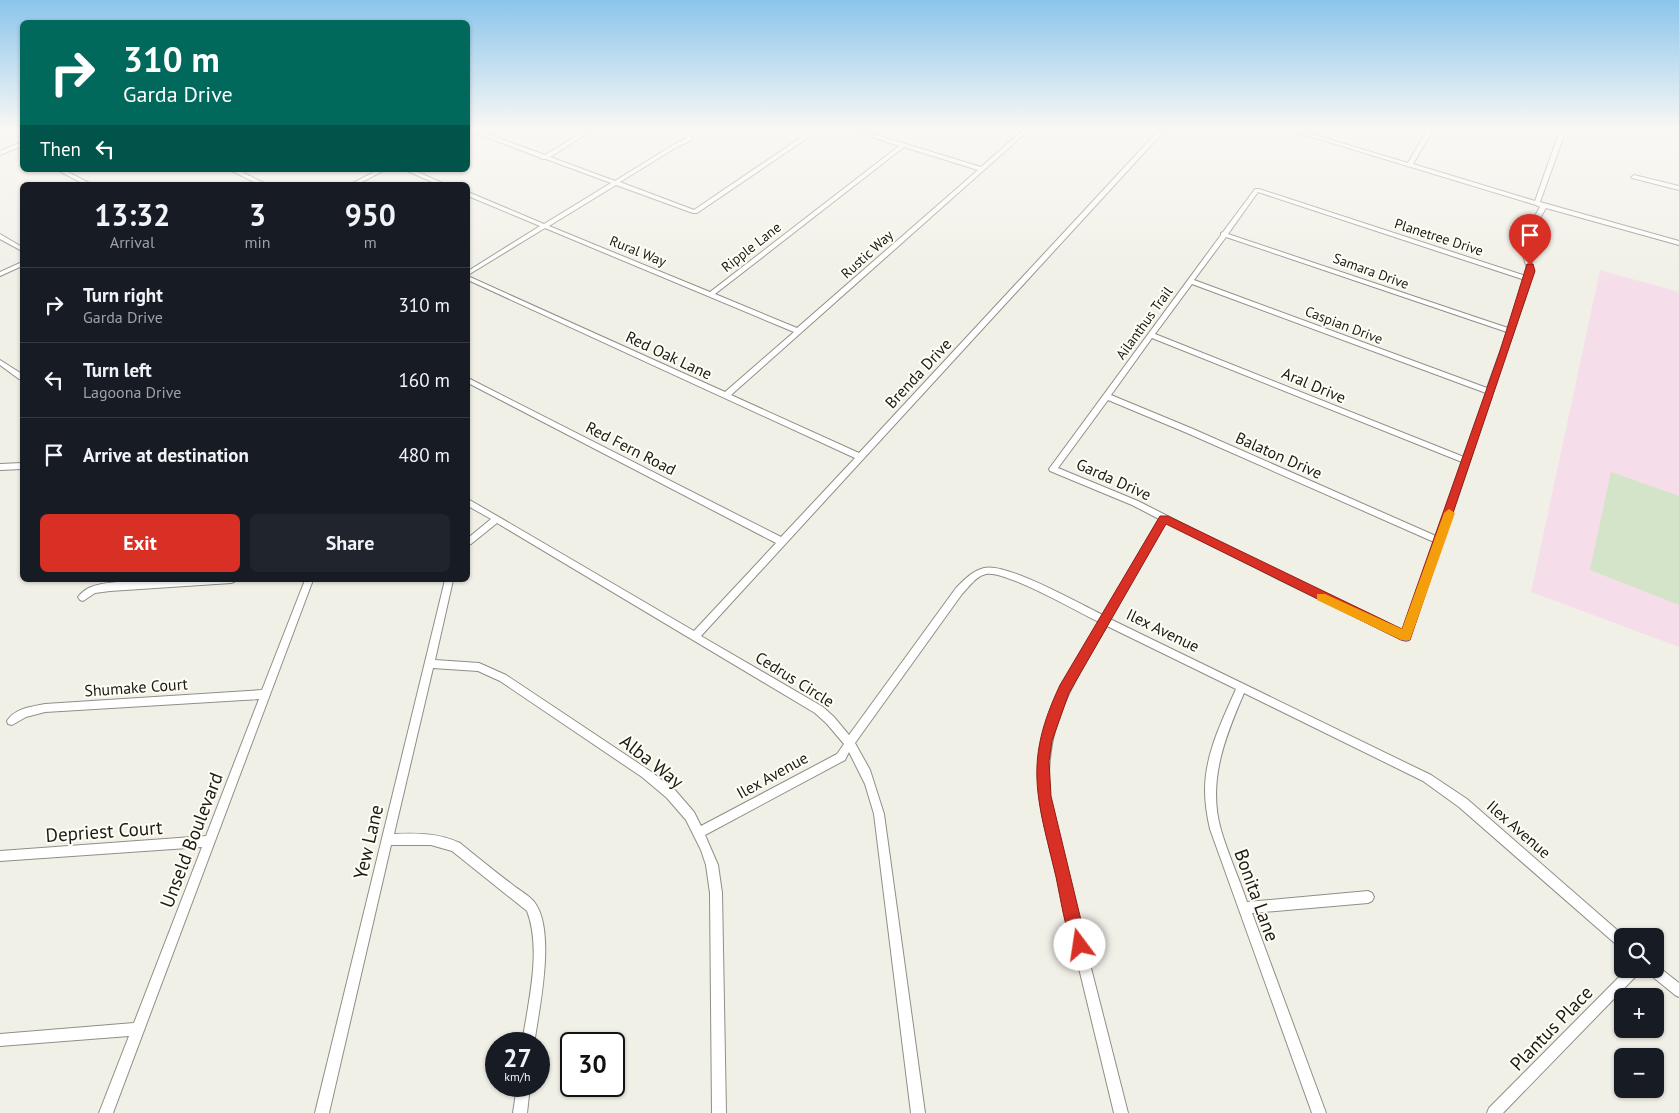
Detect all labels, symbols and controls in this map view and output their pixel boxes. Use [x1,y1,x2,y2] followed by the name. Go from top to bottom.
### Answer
[123,36,220,82] text: 310 m
[40,40,105,105] icon: right
[123,80,233,108] text: Garda Drive
[91,135,119,163] icon: left
[40,137,81,161] text: Then
[94,195,170,234] text: 13:32
[249,195,266,234] text: 3
[345,195,396,234] text: 950
[1392,214,1486,260] street label: Planetree Drive
[1509,214,1551,265] pin
[718,218,784,276] street label: Ripple Lane
[1516,221,1544,249] icon: arrive
[837,226,897,282] street label: Rustic Way
[110,232,155,252] text: Arrival
[245,232,271,252] text: min
[364,232,377,252] text: m
[607,232,669,271] street label: Rural Way
[1331,249,1411,293] street label: Samara Drive
[83,283,163,307] text: Turn right
[1112,283,1176,363] street label: Ailanthus Trail
[40,291,68,319] icon: right
[398,293,450,317] text: 310 m
[1303,302,1385,348] street label: Caspian Drive
[83,307,163,327] text: Garda Drive
[623,326,715,384] street label: Red Oak Lane
[881,334,955,412] street label: Brenda Drive
[83,358,152,382] text: Turn left
[1279,363,1349,407] street label: Aral Drive
[40,366,68,394] icon: left
[398,368,450,392] text: 160 m
[83,382,181,402] text: Lagoona Drive
[583,417,679,479] street label: Red Fern Road
[1233,427,1325,483] street label: Balaton Drive
[40,441,68,469] icon: arrive
[83,443,249,467] text: Arrive at destination
[398,443,450,467] text: 480 m
[1073,454,1155,504] street label: Garda Drive
[40,514,240,572] button: Exit
[250,514,450,572] button: Share
[1123,604,1203,656] street label: Ilex Avenue
[752,647,838,711] street label: Cedrus Circle
[84,673,189,701] street label: Shumake Court
[615,729,689,793] street label: Alba Way
[733,747,811,803] street label: Ilex Avenue
[154,769,228,911] street label: Unseld Boulevard
[1483,796,1555,862] street label: Ilex Avenue
[348,802,388,882] street label: Yew Lane
[45,815,164,847] street label: Depriest Court
[1229,845,1285,945] street label: Bonita Lane
[1053,918,1105,970] position arrow
[1614,928,1664,1098] map controls
[1614,928,1664,978] button: search
[1504,980,1598,1076] street label: Plantus Place
[1614,988,1664,1038] button: +
[560,1032,625,1097] speed limit sign: 30
[503,1042,532,1074] text: 27
[1614,1048,1664,1098] button: −
[504,1069,531,1084] text: km/h

